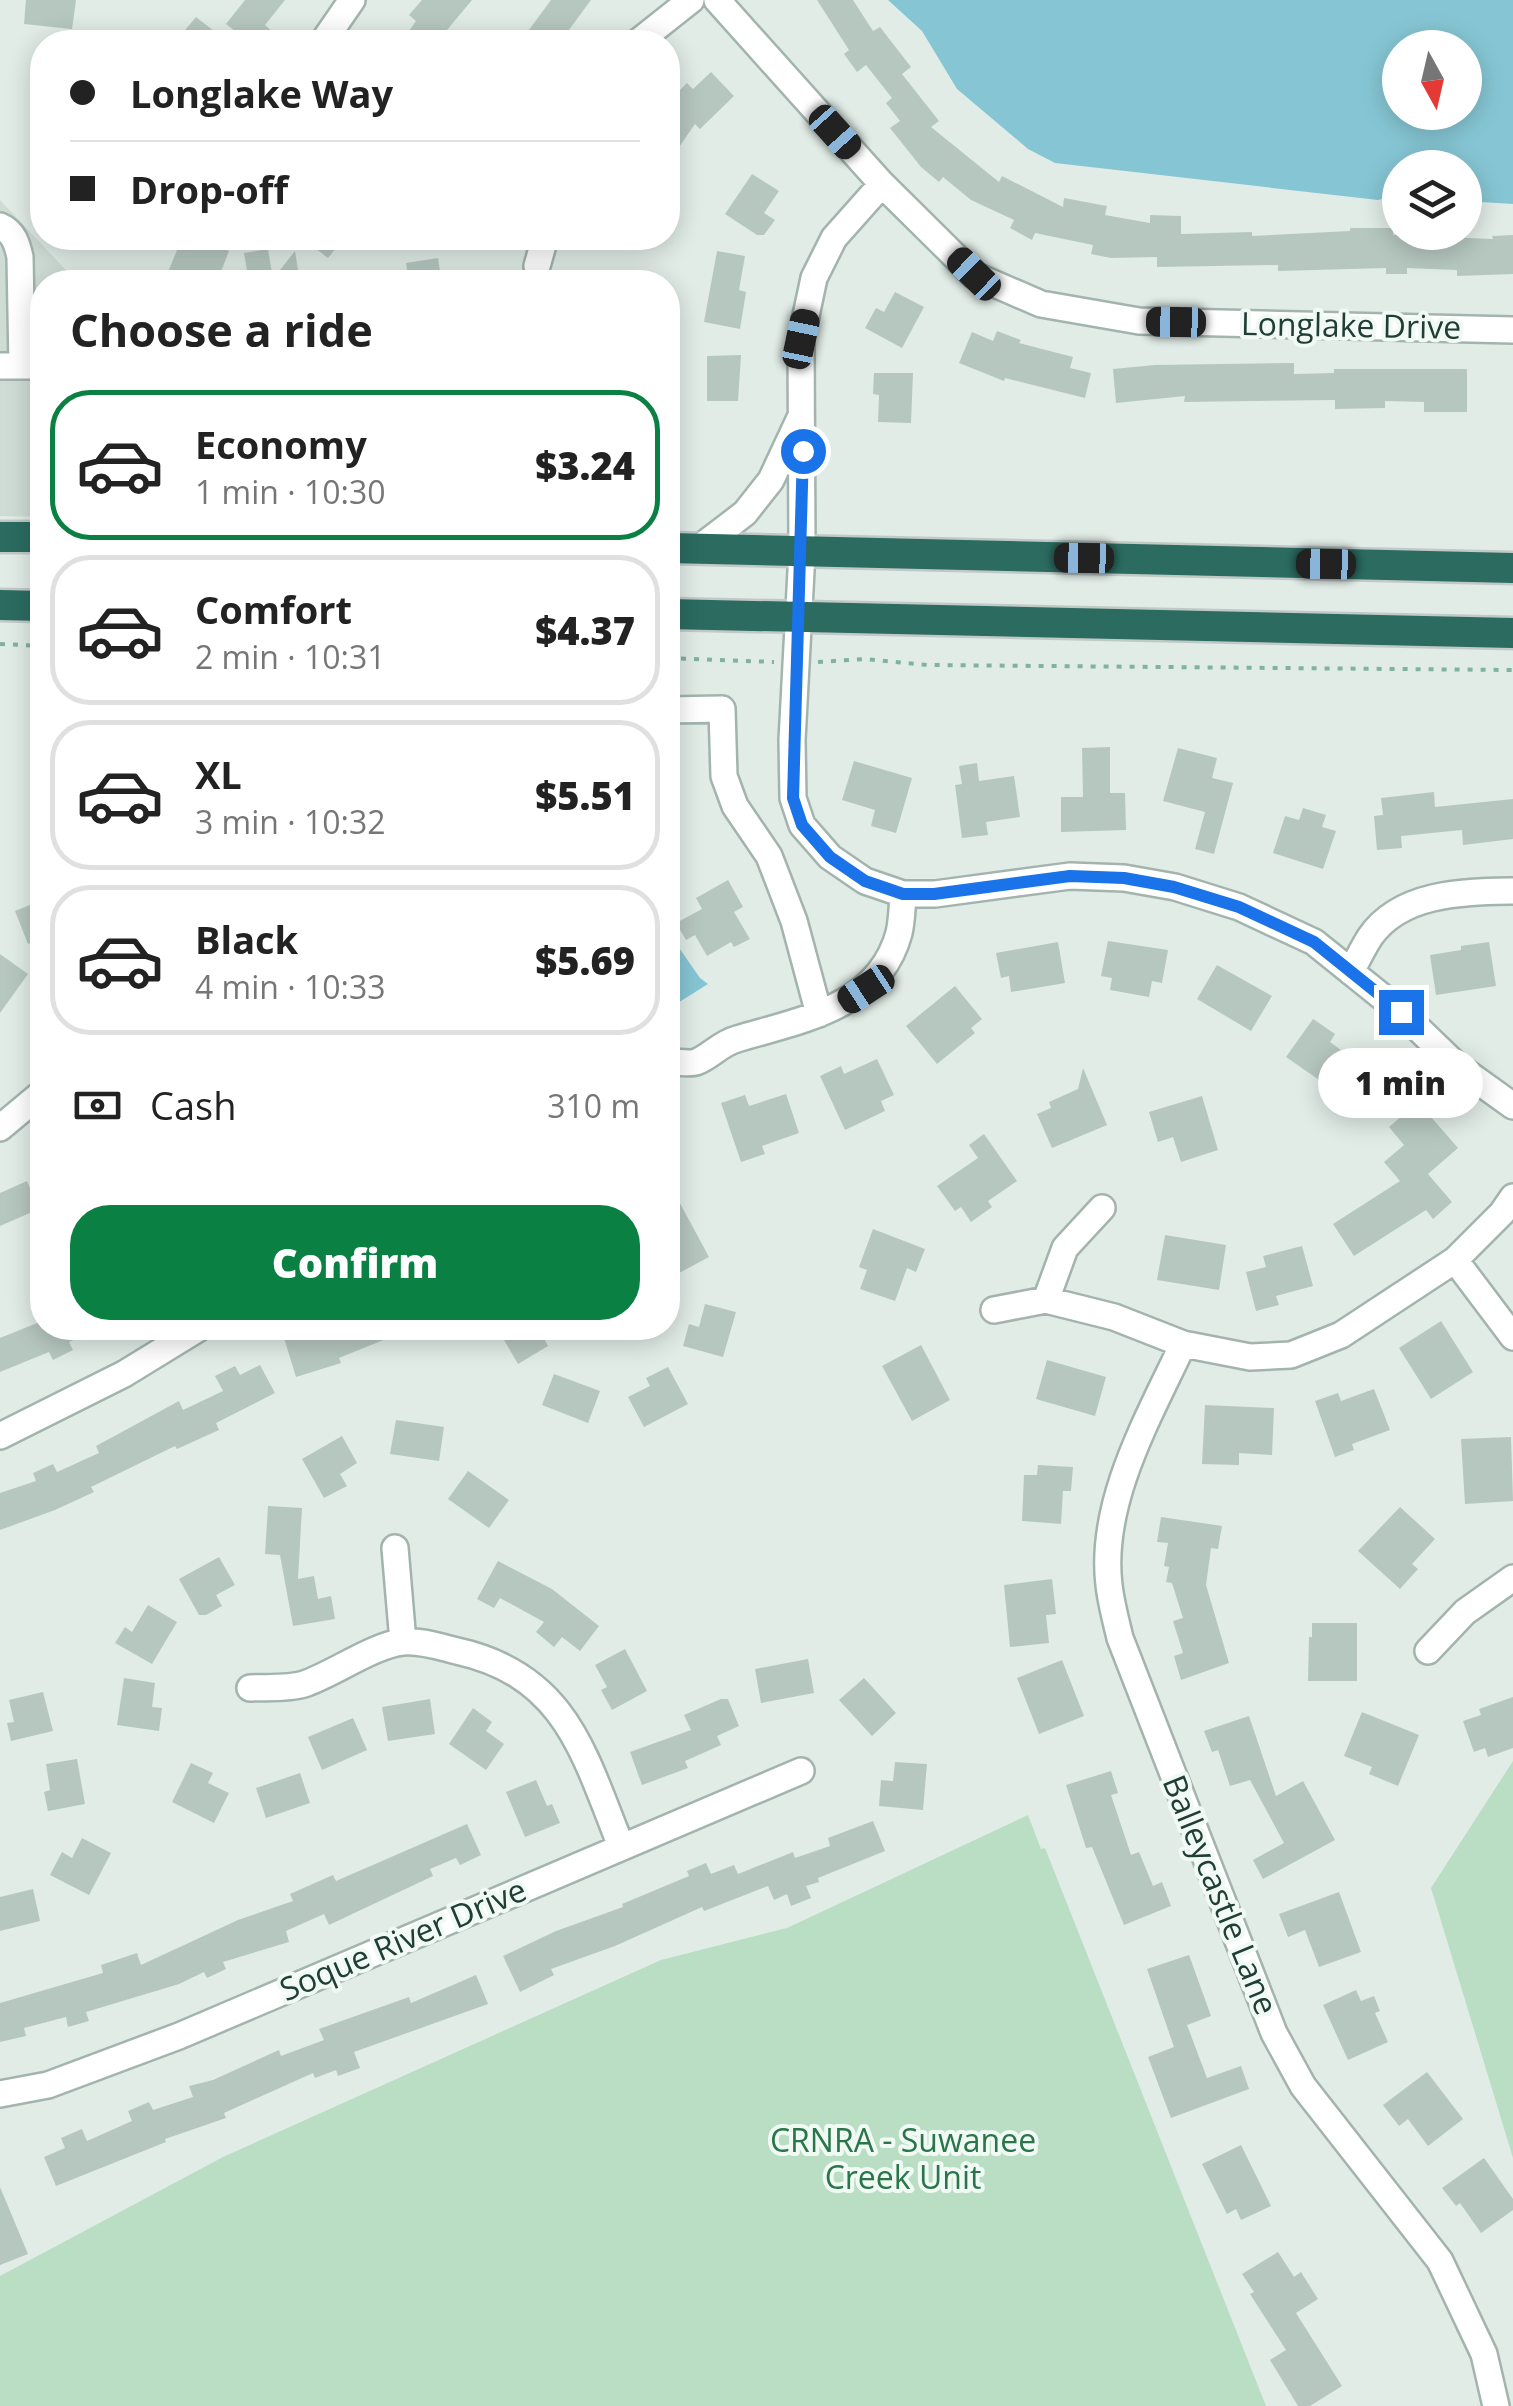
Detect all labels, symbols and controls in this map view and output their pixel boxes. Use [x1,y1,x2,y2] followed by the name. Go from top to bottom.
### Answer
[1382,30,1482,130] north arrow
[1382,30,1482,250] map controls
[130,67,393,119] text: Longlake Way
[804,100,866,164] car
[1382,150,1482,250] button: layers
[130,163,288,215] text: Drop-off
[942,242,1006,306] car
[70,299,373,360] text: Choose a ride
[1241,301,1462,348] street label: Longlake Drive
[1146,306,1206,338] car
[780,307,822,371] car
[195,418,367,470] text: Economy
[75,420,165,510] icon: car
[781,429,826,474] route start
[535,439,635,491] text: $3.24
[195,470,386,513] text: 1 min · 10:30
[1054,542,1114,574] car
[1296,548,1356,580] car
[195,583,352,635] text: Comfort
[75,585,165,675] icon: car
[535,604,635,656] text: $4.37
[195,635,386,678] text: 2 min · 10:31
[195,748,242,800] text: XL
[75,750,165,840] icon: car
[535,769,635,821] text: $5.51
[195,800,386,843] text: 3 min · 10:32
[195,913,298,965] text: Black
[75,915,165,1005] icon: car
[535,934,635,986] text: $5.69
[833,960,899,1018] car
[195,965,386,1008] text: 4 min · 10:33
[1379,990,1424,1035] route end
[1318,1047,1484,1117] callout: 1 min
[1355,1061,1446,1104] text: 1 min
[70,1078,125,1133] icon: cash
[150,1079,236,1131] text: Cash
[547,1084,640,1127] text: 310 m
[70,1205,640,1320] button: Confirm
[1154,1768,1289,2021] street label: Balleycastle Lane
[273,1867,532,2010] street label: Soque River Drive
[770,2118,1036,2198] park label: CRNRA - Suwanee Creek Unit

